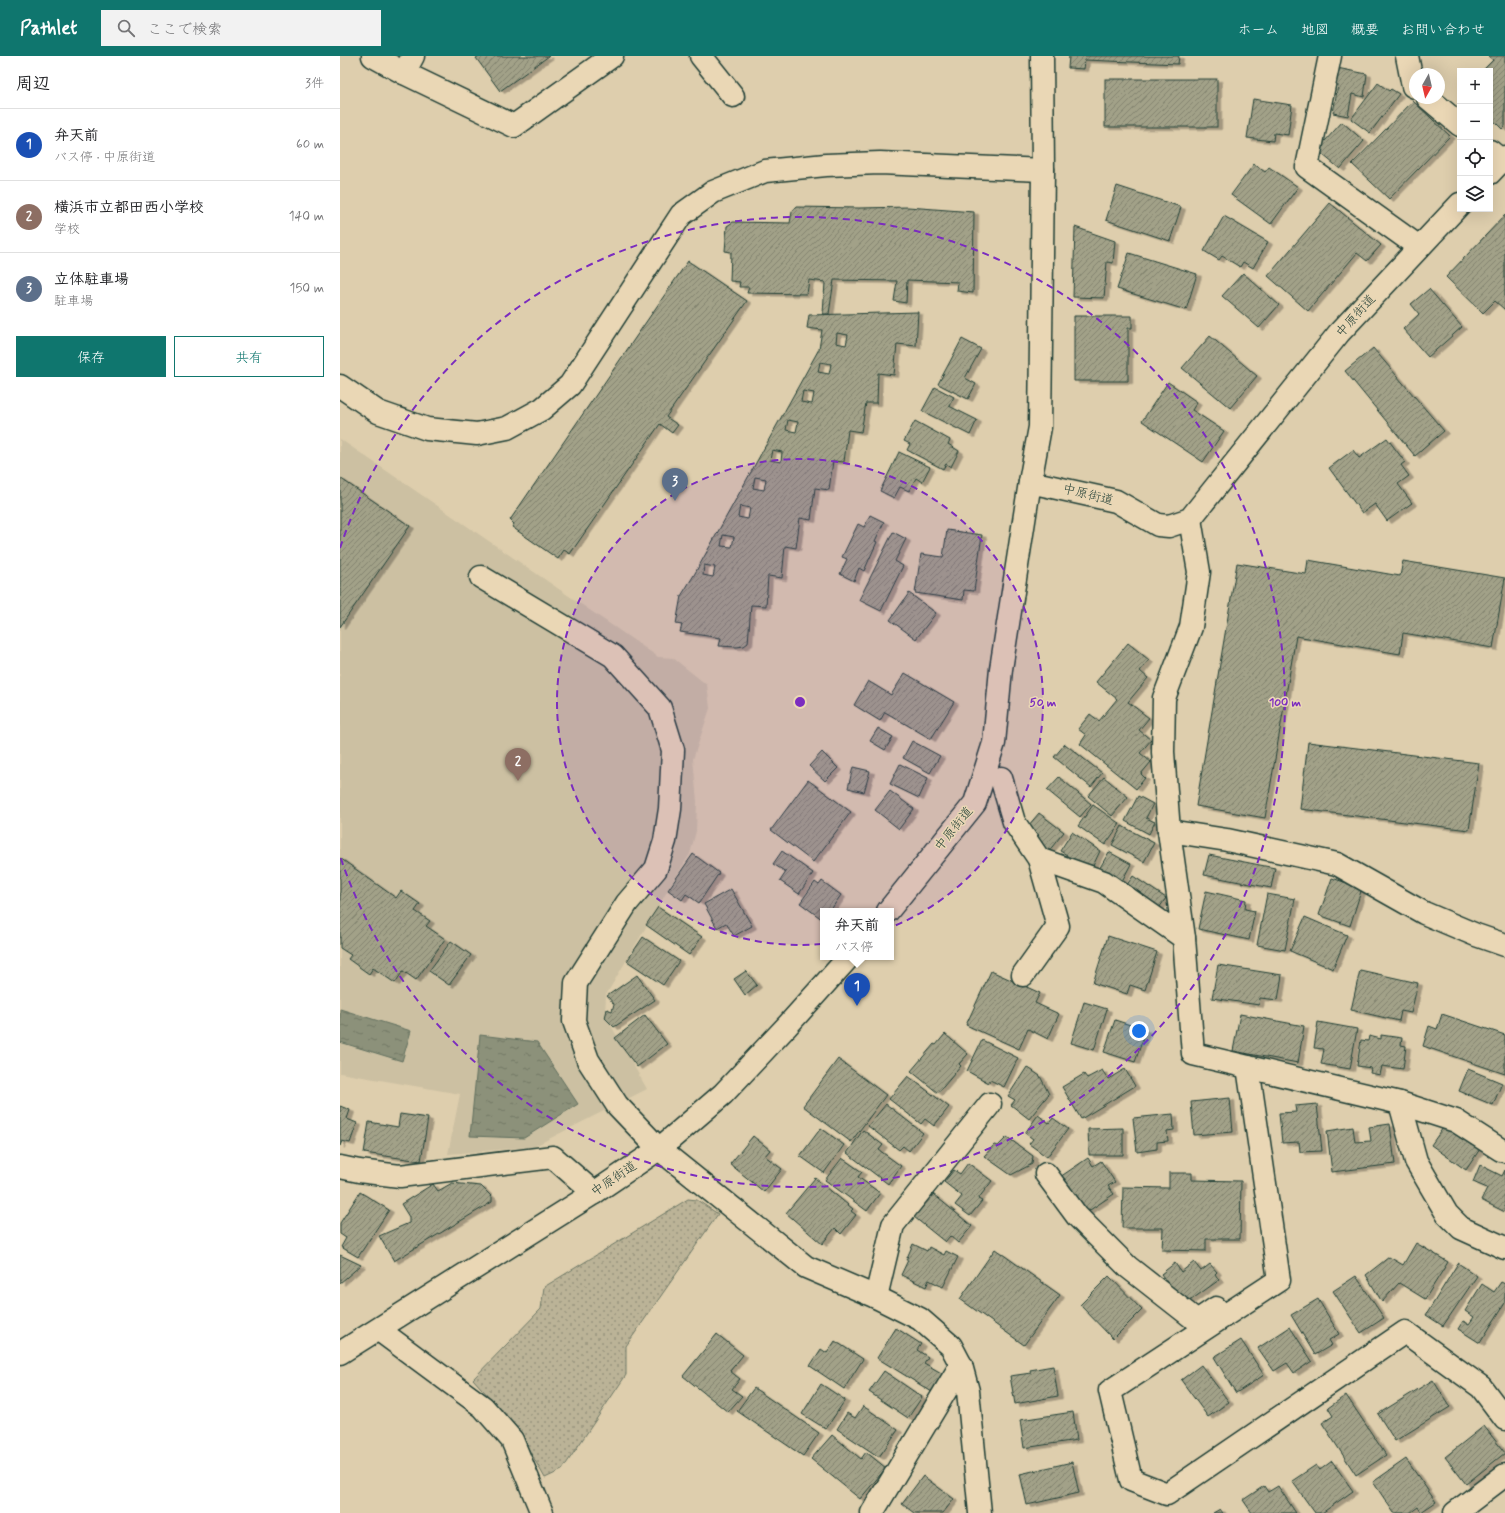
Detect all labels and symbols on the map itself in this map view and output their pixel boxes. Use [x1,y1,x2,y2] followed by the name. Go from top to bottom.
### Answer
[1409,68,1445,104] north arrow
[1332,291,1380,341] street label: 中原街道
[662,468,688,501] pin: 3
[1061,480,1115,510] street label: 中原街道
[793,695,807,709] centre of rings
[1030,695,1057,711] text: 50 m
[1269,695,1302,711] text: 100 m
[505,748,531,781] pin: 2
[931,803,977,855] street label: 中原街道
[844,973,870,1006] pin: 1
[1129,1021,1149,1041] your location
[588,1157,640,1201] street label: 中原街道

